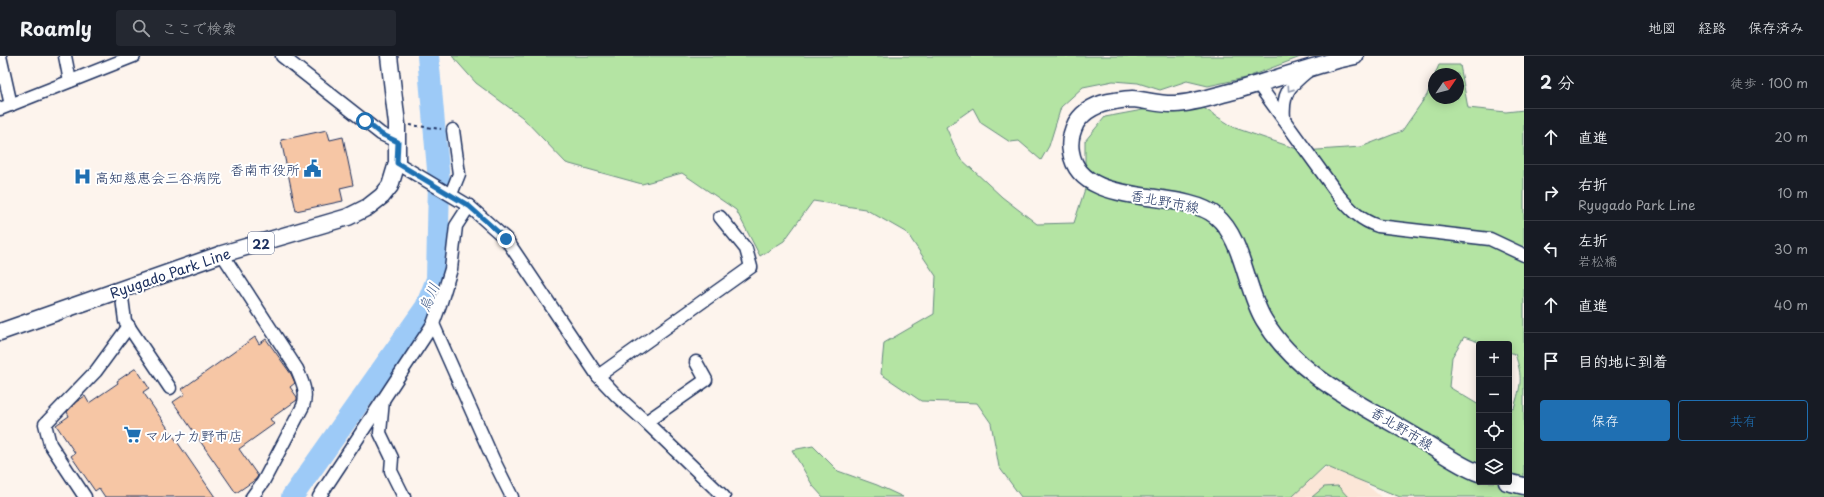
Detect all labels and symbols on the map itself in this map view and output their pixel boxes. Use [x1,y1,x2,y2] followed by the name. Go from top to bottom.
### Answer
[1428,68,1464,104] north arrow
[1287,85,1295,92] one-way arrow
[356,112,374,130] route start
[230,159,300,180] place label: 香南市役所
[303,159,323,179] public building icon: 香南市役所
[72,167,92,187] hospital icon: 高知慈恵会三谷病院
[95,167,221,188] place label: 高知慈恵会三谷病院
[1129,184,1201,218] street label: 香北野市線
[497,230,515,248] route end
[248,232,274,254] road number: 22
[107,242,233,304] street label: Ryugado Park Line
[412,279,444,315] water label: 烏川
[1367,401,1437,455] street label: 香北野市線
[122,425,142,445] supermarket icon: マルナカ野市店
[145,425,243,446] place label: マルナカ野市店

